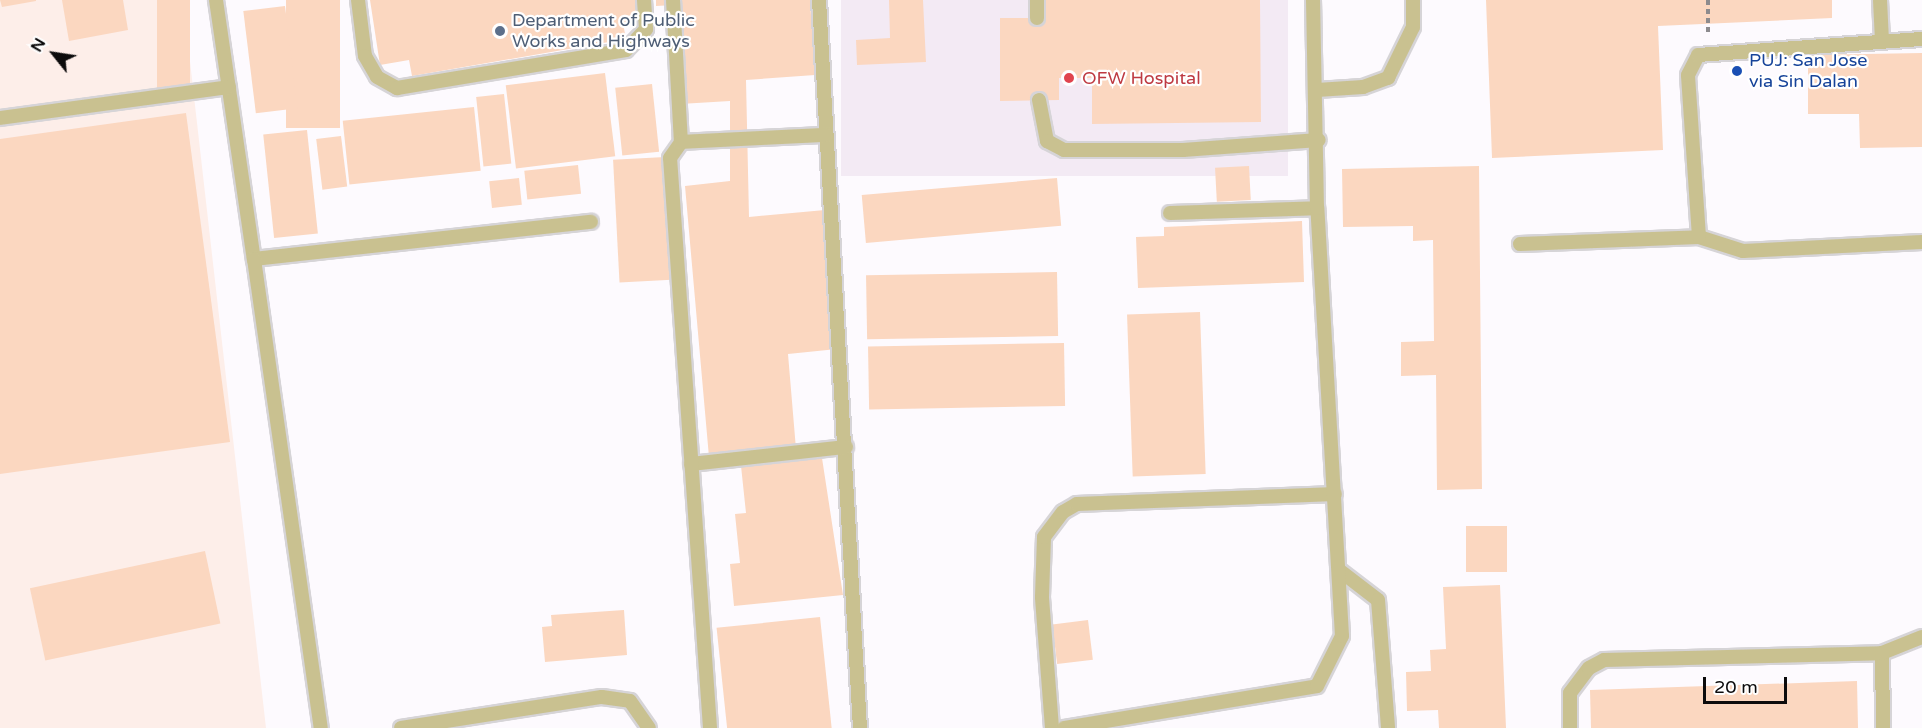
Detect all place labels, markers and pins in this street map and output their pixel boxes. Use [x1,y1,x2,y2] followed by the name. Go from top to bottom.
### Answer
[512,10,695,52] place label: Department of Public Works and Highways
[493,24,507,38] marker: Department of Public Works and Highways
[1749,50,1867,92] place label: PUJ: San Jose via Sin Dalan
[1730,64,1744,78] marker: PUJ: San Jose via Sin Dalan
[1082,67,1201,89] place label: OFW Hospital
[1060,69,1078,87] marker: OFW Hospital

